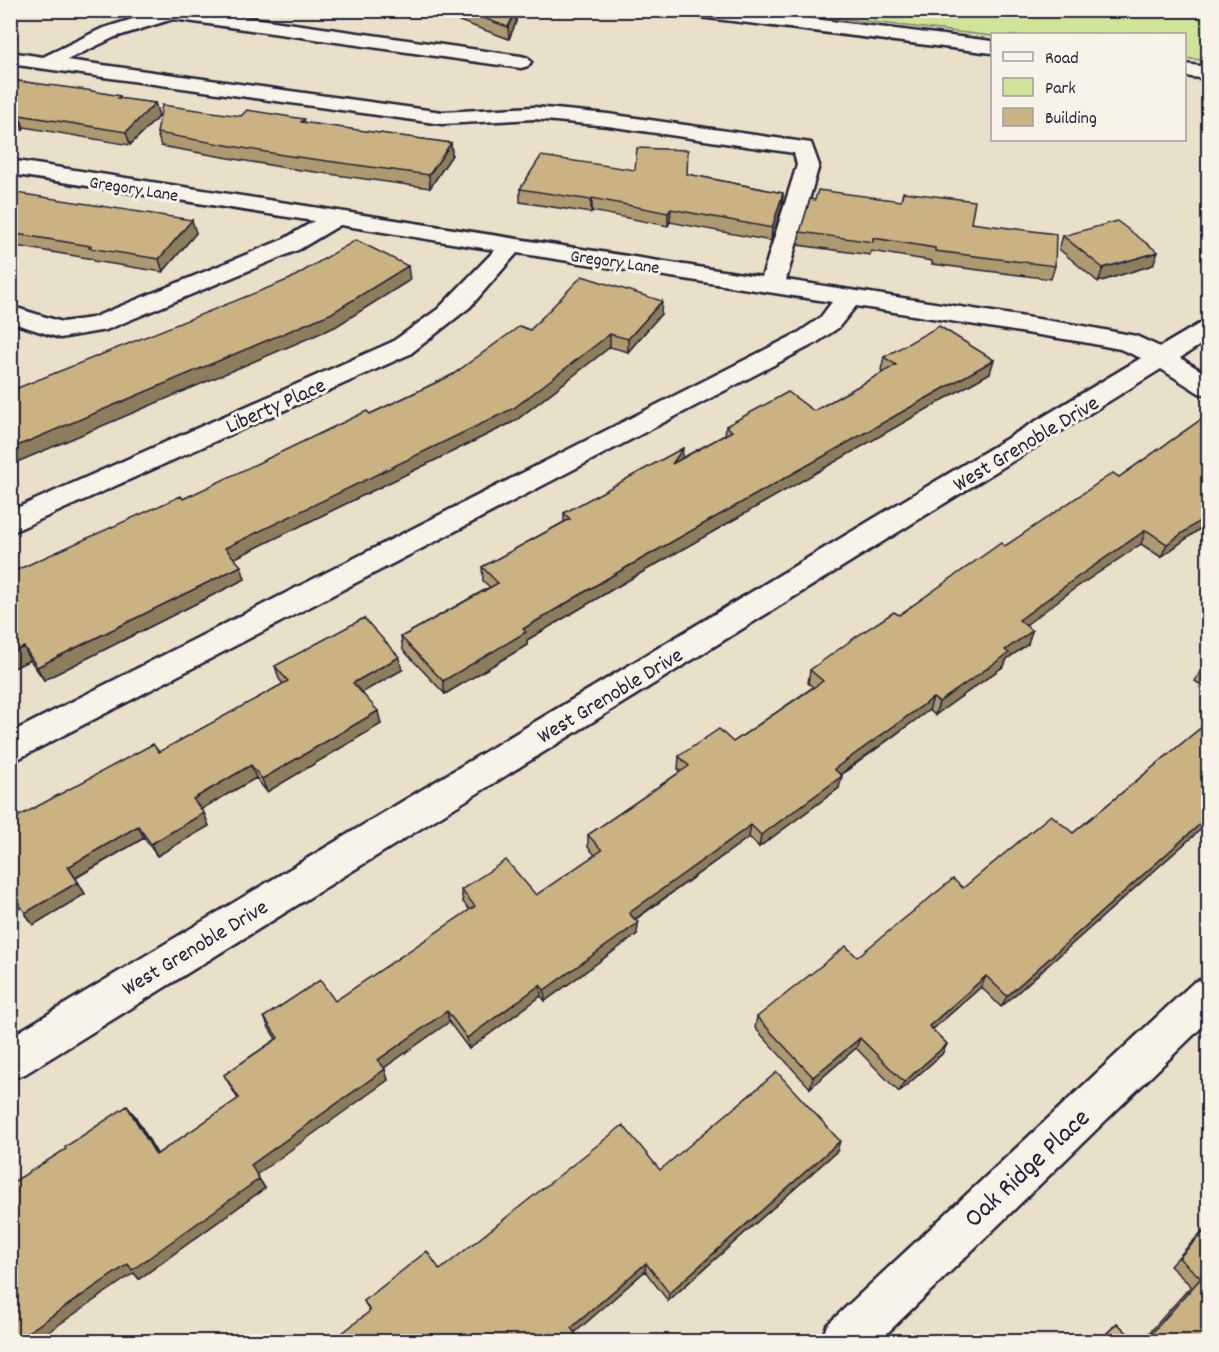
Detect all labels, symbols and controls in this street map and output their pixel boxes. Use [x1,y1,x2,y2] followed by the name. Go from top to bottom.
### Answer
[991,33,1186,141] legend
[1045,47,1079,72] text: Road
[1045,77,1076,102] text: Park
[1045,107,1097,132] text: Building
[87,171,180,210] street label: Gregory Lane
[568,245,661,282] street label: Gregory Lane
[221,371,331,443] street label: Liberty Place
[948,389,1106,501] street label: West Grenoble Drive
[532,641,690,753] street label: West Grenoble Drive
[117,893,275,1005] street label: West Grenoble Drive
[957,1101,1100,1238] street label: Oak Ridge Place

